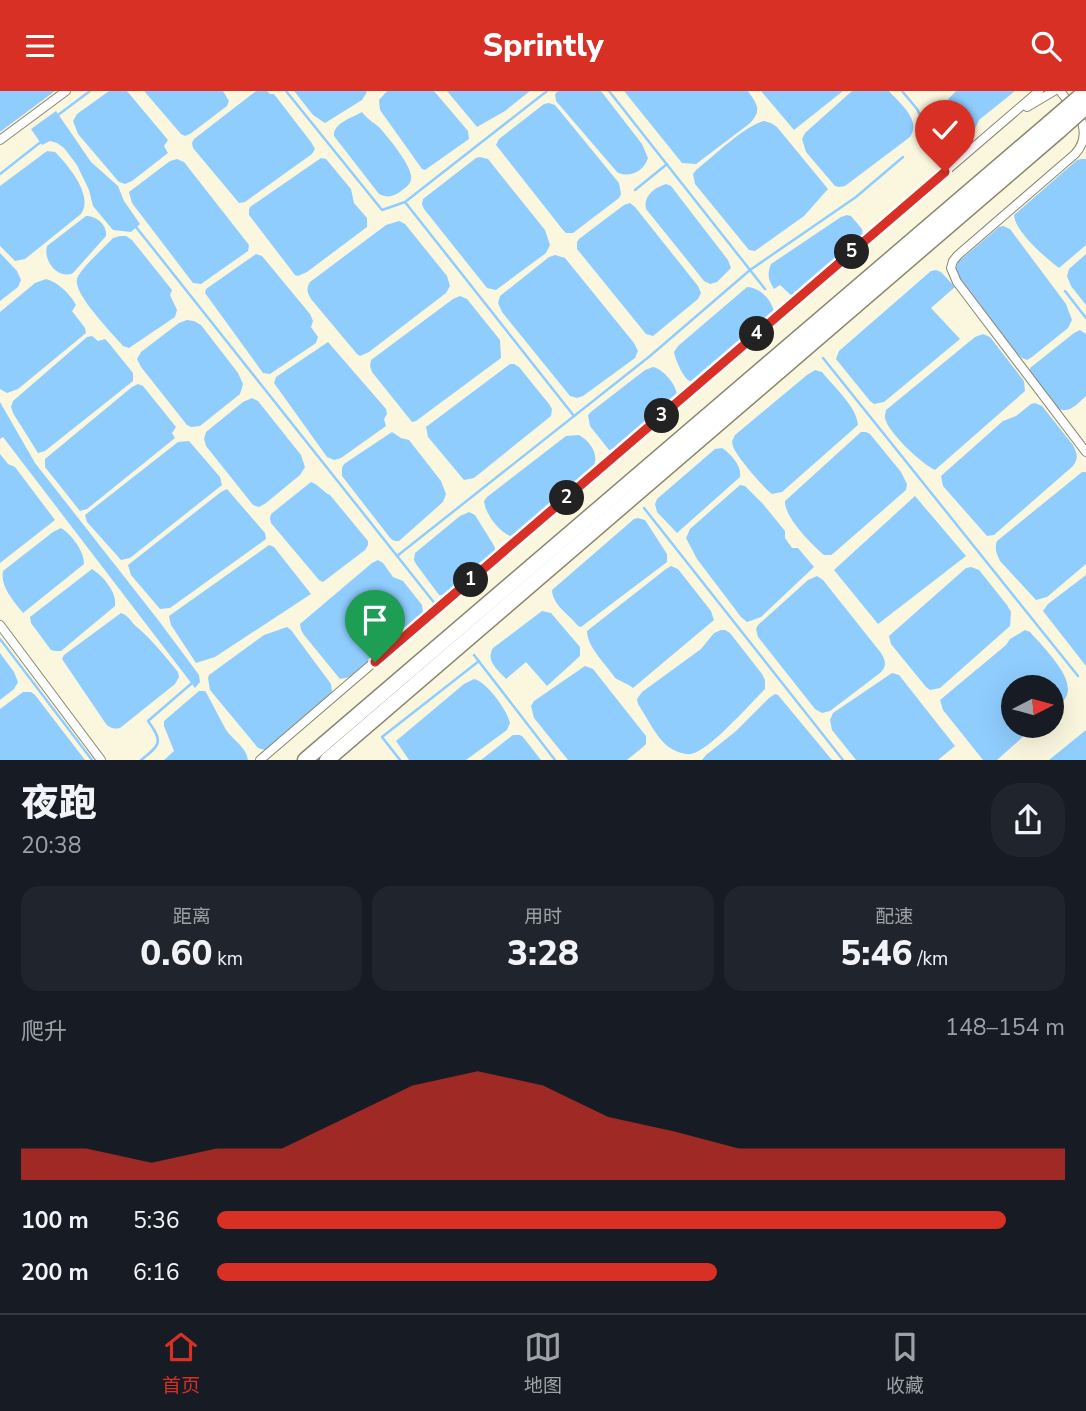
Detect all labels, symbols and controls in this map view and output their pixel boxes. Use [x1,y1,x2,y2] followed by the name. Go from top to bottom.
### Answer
[482,24,604,67] text: Sprintly
[21,27,59,65] icon: menu
[1027,27,1065,65] icon: search
[915,100,975,172] pin
[926,111,964,149] icon: check
[834,235,870,269] pin: 5
[846,238,857,264] text: 5
[740,317,774,351] pin: 4
[751,320,762,346] text: 4
[644,399,680,433] pin: 3
[656,402,667,428] text: 3
[550,481,584,515] pin: 2
[561,484,572,510] text: 2
[454,563,489,597] pin: 1
[465,566,476,592] text: 1
[345,590,405,662] pin
[356,601,394,639] icon: arrive
[1001,675,1064,739] north arrow
[1001,675,1064,738] map controls
[21,778,97,829] text: 夜跑
[991,783,1065,857] button: share
[21,830,81,861] text: 20:38
[173,904,211,930] text: 距离
[524,904,562,930] text: 用时
[875,904,913,930] text: 配速
[140,930,212,977] text: 0.60
[507,930,579,977] text: 3:28
[840,930,912,977] text: 5:46
[212,946,243,972] text: km
[912,946,948,972] text: /km
[945,1012,1065,1043] text: 148–154 m
[21,1016,67,1047] text: 爬升
[21,1205,89,1236] text: 100 m
[133,1205,180,1236] text: 5:36
[21,1257,89,1288] text: 200 m
[133,1257,180,1288] text: 6:16
[162,1328,200,1399] tab: 首页
[524,1328,562,1399] tab: 地图
[886,1328,924,1399] tab: 收藏

